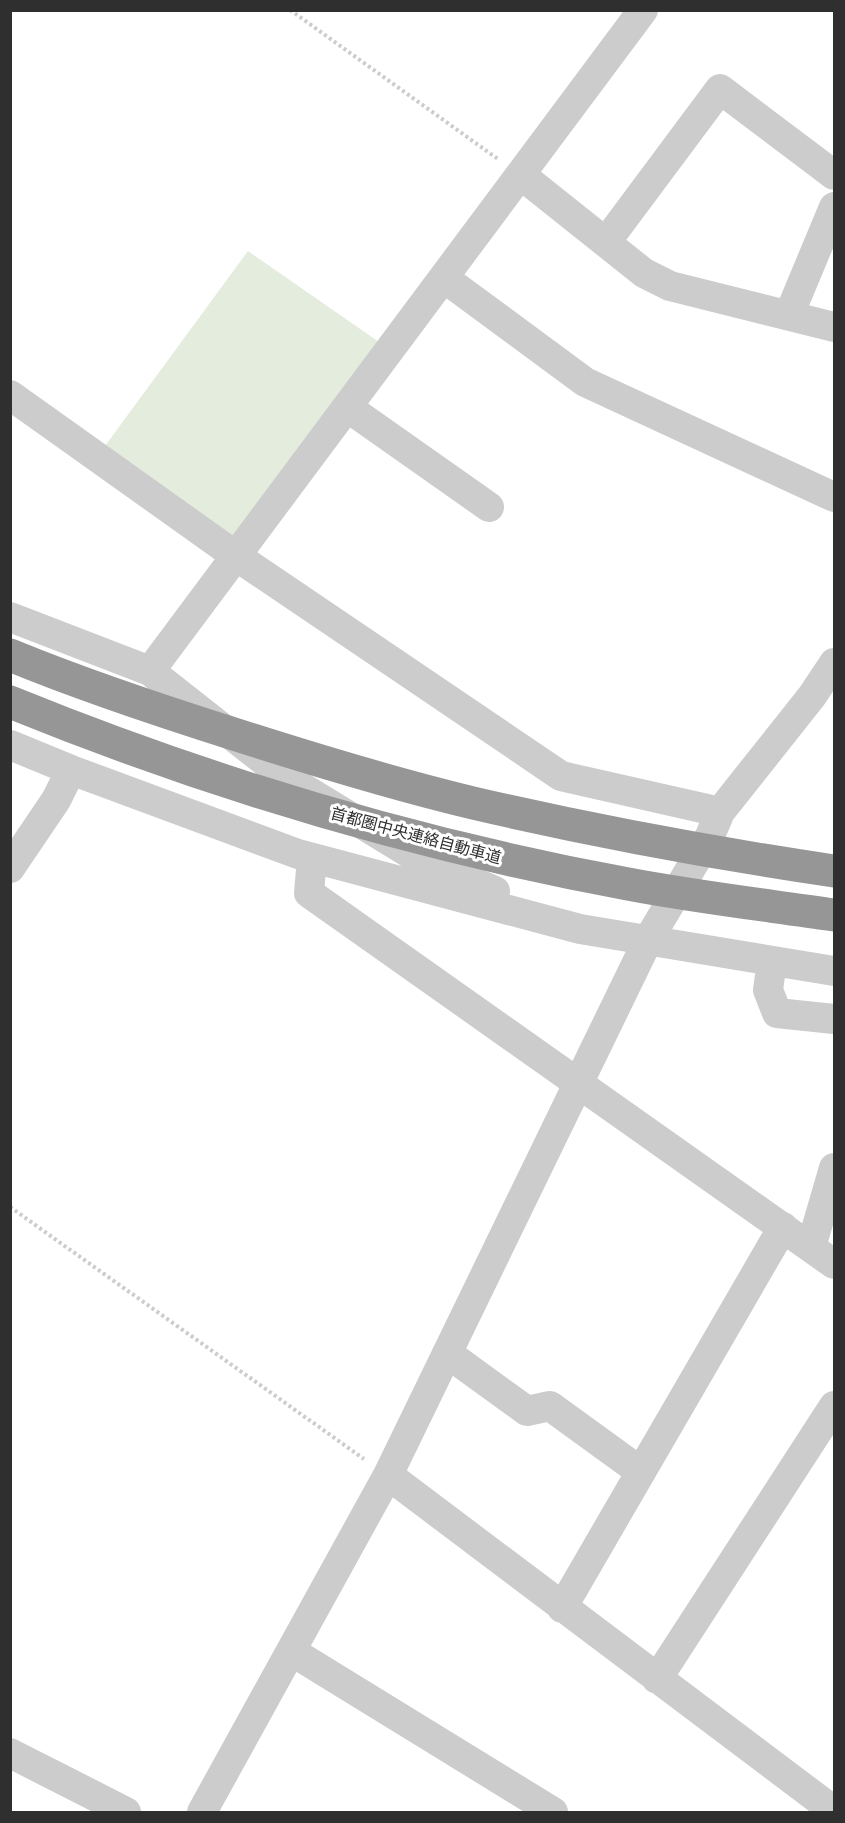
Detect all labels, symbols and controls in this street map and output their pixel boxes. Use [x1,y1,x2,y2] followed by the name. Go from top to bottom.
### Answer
[328,803,504,867] street label: 首都圏中央連絡自動車道

